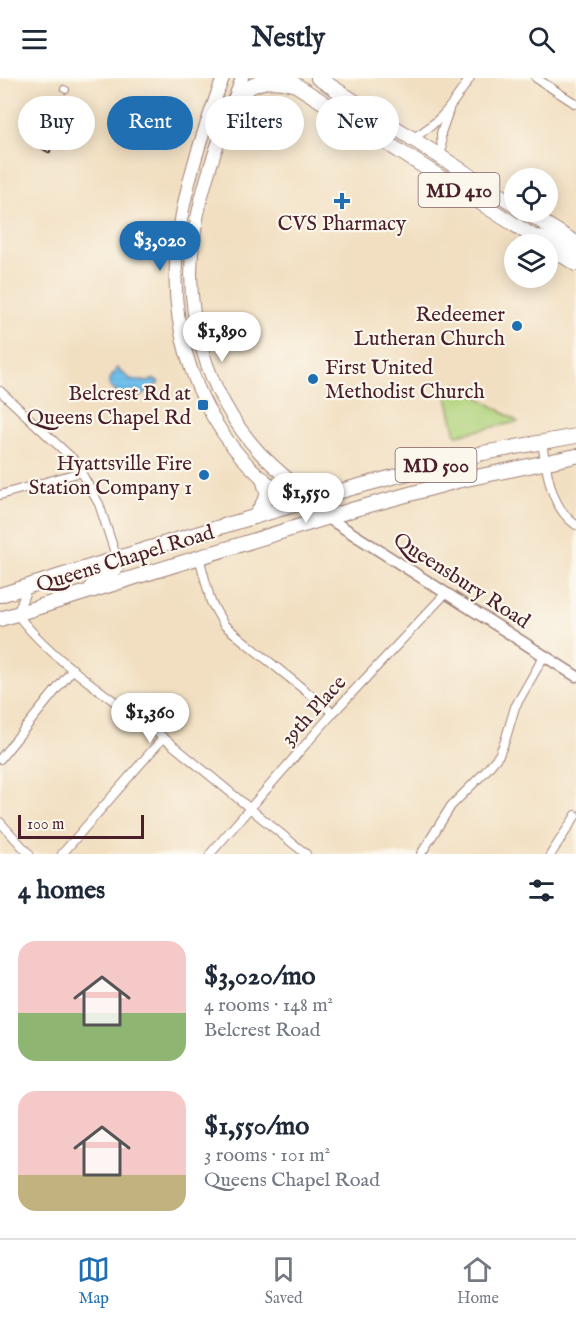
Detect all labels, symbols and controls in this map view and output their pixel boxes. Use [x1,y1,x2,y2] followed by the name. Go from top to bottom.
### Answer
[251,22,325,56] text: Nestly
[18,23,51,56] icon: menu
[525,23,558,56] icon: search
[18,96,95,150] chip: Buy
[107,96,193,150] chip: Rent
[205,96,304,150] chip: Filters
[316,96,399,150] chip: New
[504,168,558,288] map controls
[504,168,558,222] button: locate
[418,173,500,207] road number: MD 410
[335,194,349,208] marker: CVS Pharmacy
[278,211,407,238] place label: CVS Pharmacy
[111,221,209,272] pin: $3,020
[134,228,186,253] text: $3,020
[504,234,558,288] button: layers
[354,302,505,353] place label: Redeemer Lutheran Church
[173,312,271,363] pin: $1,890
[197,319,247,344] text: $1,890
[510,319,524,333] marker: Redeemer Lutheran Church
[325,355,485,406] place label: First United Methodist Church
[306,372,320,386] marker: First United Methodist Church
[27,381,192,432] place label: Belcrest Rd at Queens Chapel Rd
[196,398,210,412] marker: Belcrest Rd at Queens Chapel Rd
[396,448,476,482] road number: MD 500
[28,451,192,502] place label: Hyattsville Fire Station Company 1
[197,468,211,482] marker: Hyattsville Fire Station Company 1
[257,473,355,524] pin: $1,550
[282,480,330,505] text: $1,550
[33,519,218,599] street label: Queens Chapel Road
[388,527,535,636] street label: Queensbury Road
[275,670,353,752] street label: 39th Place
[101,693,199,744] pin: $1,360
[125,700,175,725] text: $1,360
[18,812,144,840] scale bar
[27,815,64,835] text: 100 m
[18,874,105,907] text: 4 homes
[525,874,558,907] icon: filters
[204,960,316,993] text: $3,020/mo
[66,965,138,1037] icon: home
[204,993,333,1018] text: 4 rooms · 148 m²
[204,1018,320,1043] text: Belcrest Road
[204,1110,309,1143] text: $1,550/mo
[66,1115,138,1187] icon: home
[204,1143,330,1168] text: 3 rooms · 101 m²
[204,1168,380,1193] text: Queens Chapel Road
[77,1253,110,1309] tab: Map
[265,1253,303,1309] tab: Saved
[457,1253,499,1309] tab: Home

